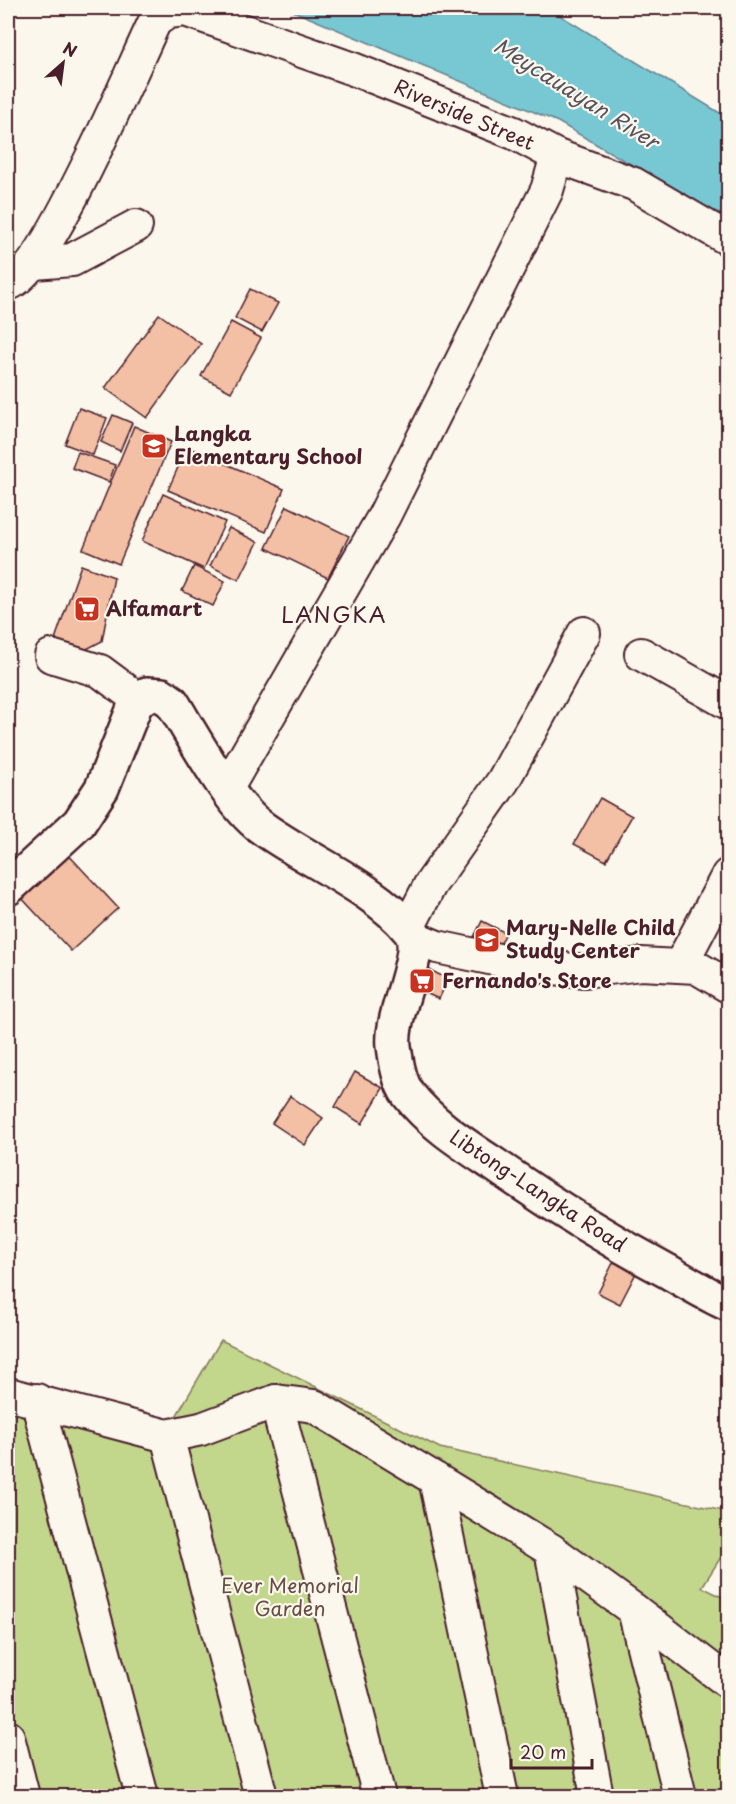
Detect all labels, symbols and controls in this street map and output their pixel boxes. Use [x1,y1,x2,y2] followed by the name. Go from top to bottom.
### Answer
[488,29,668,157] water label: Meycauayan River
[33,33,93,93] north arrow
[59,35,82,62] text: N
[389,71,539,157] street label: Riverside Street
[174,418,362,471] place label: Langka Elementary School
[139,431,169,461] school or university icon: Langka Elementary School
[106,593,202,623] place label: Alfamart
[72,594,102,624] supermarket icon: Alfamart
[281,597,387,630] district label: LANGKA
[506,912,676,965] place label: Mary-Nelle Child Study Center
[472,925,502,955] school or university icon: Mary-Nelle Child Study Center
[442,965,612,995] place label: Fernando's Store
[407,966,437,996] supermarket icon: Fernando's Store
[444,1122,633,1259] street label: Libtong-Langka Road
[221,1570,359,1623] park label: Ever Memorial Garden
[511,1732,592,1770] scale bar
[520,1738,566,1765] text: 20 m

